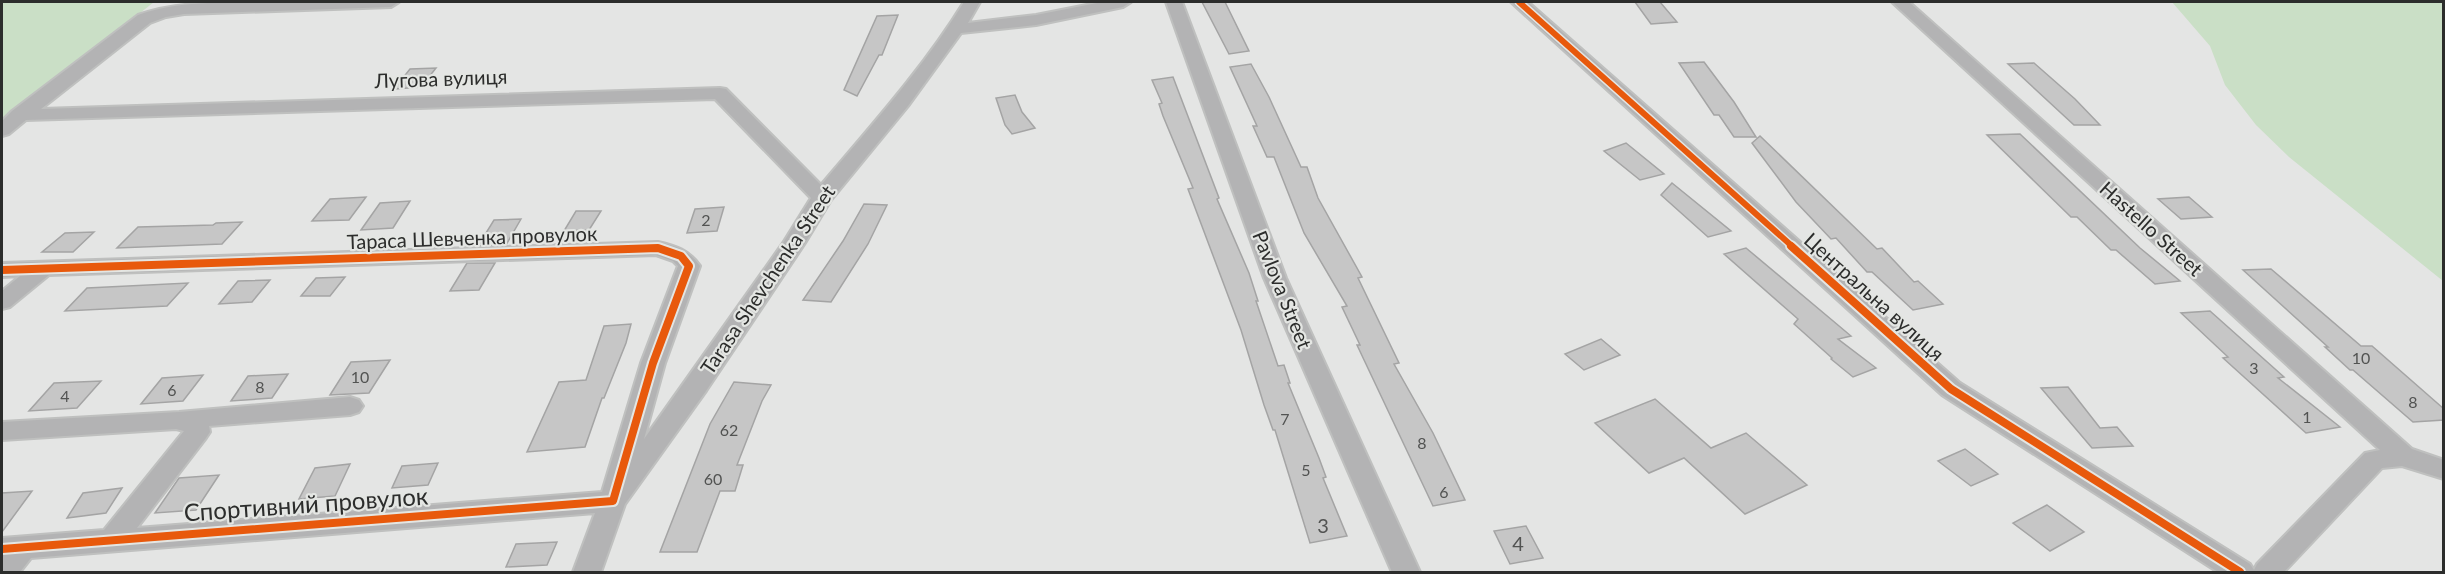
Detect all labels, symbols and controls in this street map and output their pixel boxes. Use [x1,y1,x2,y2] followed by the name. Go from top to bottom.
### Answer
[373,64,508,92] street label: Лугова вулиця
[2095,176,2208,281] street label: Hastello Street
[695,180,839,378] street label: Tarasa Shevchenka Street
[701,210,711,229] house number: 2
[346,221,598,253] street label: Тараса Шевченка провулок
[1248,227,1318,352] street label: Pavlova Street
[1800,227,1950,365] street label: Центральна вулиця
[2352,348,2370,367] house number: 10
[2249,358,2259,377] house number: 3
[351,367,369,386] house number: 10
[255,377,265,396] house number: 8
[167,380,177,399] house number: 6
[60,386,70,405] house number: 4
[2408,392,2418,411] house number: 8
[2302,407,2312,426] house number: 1
[1280,409,1290,428] house number: 7
[720,420,738,439] house number: 62
[1417,433,1427,452] house number: 8
[1301,460,1311,479] house number: 5
[704,469,722,488] house number: 60
[183,480,430,527] street label: Спортивний провулок
[1439,482,1449,501] house number: 6
[1317,513,1329,537] house number: 3
[1512,531,1524,555] house number: 4

